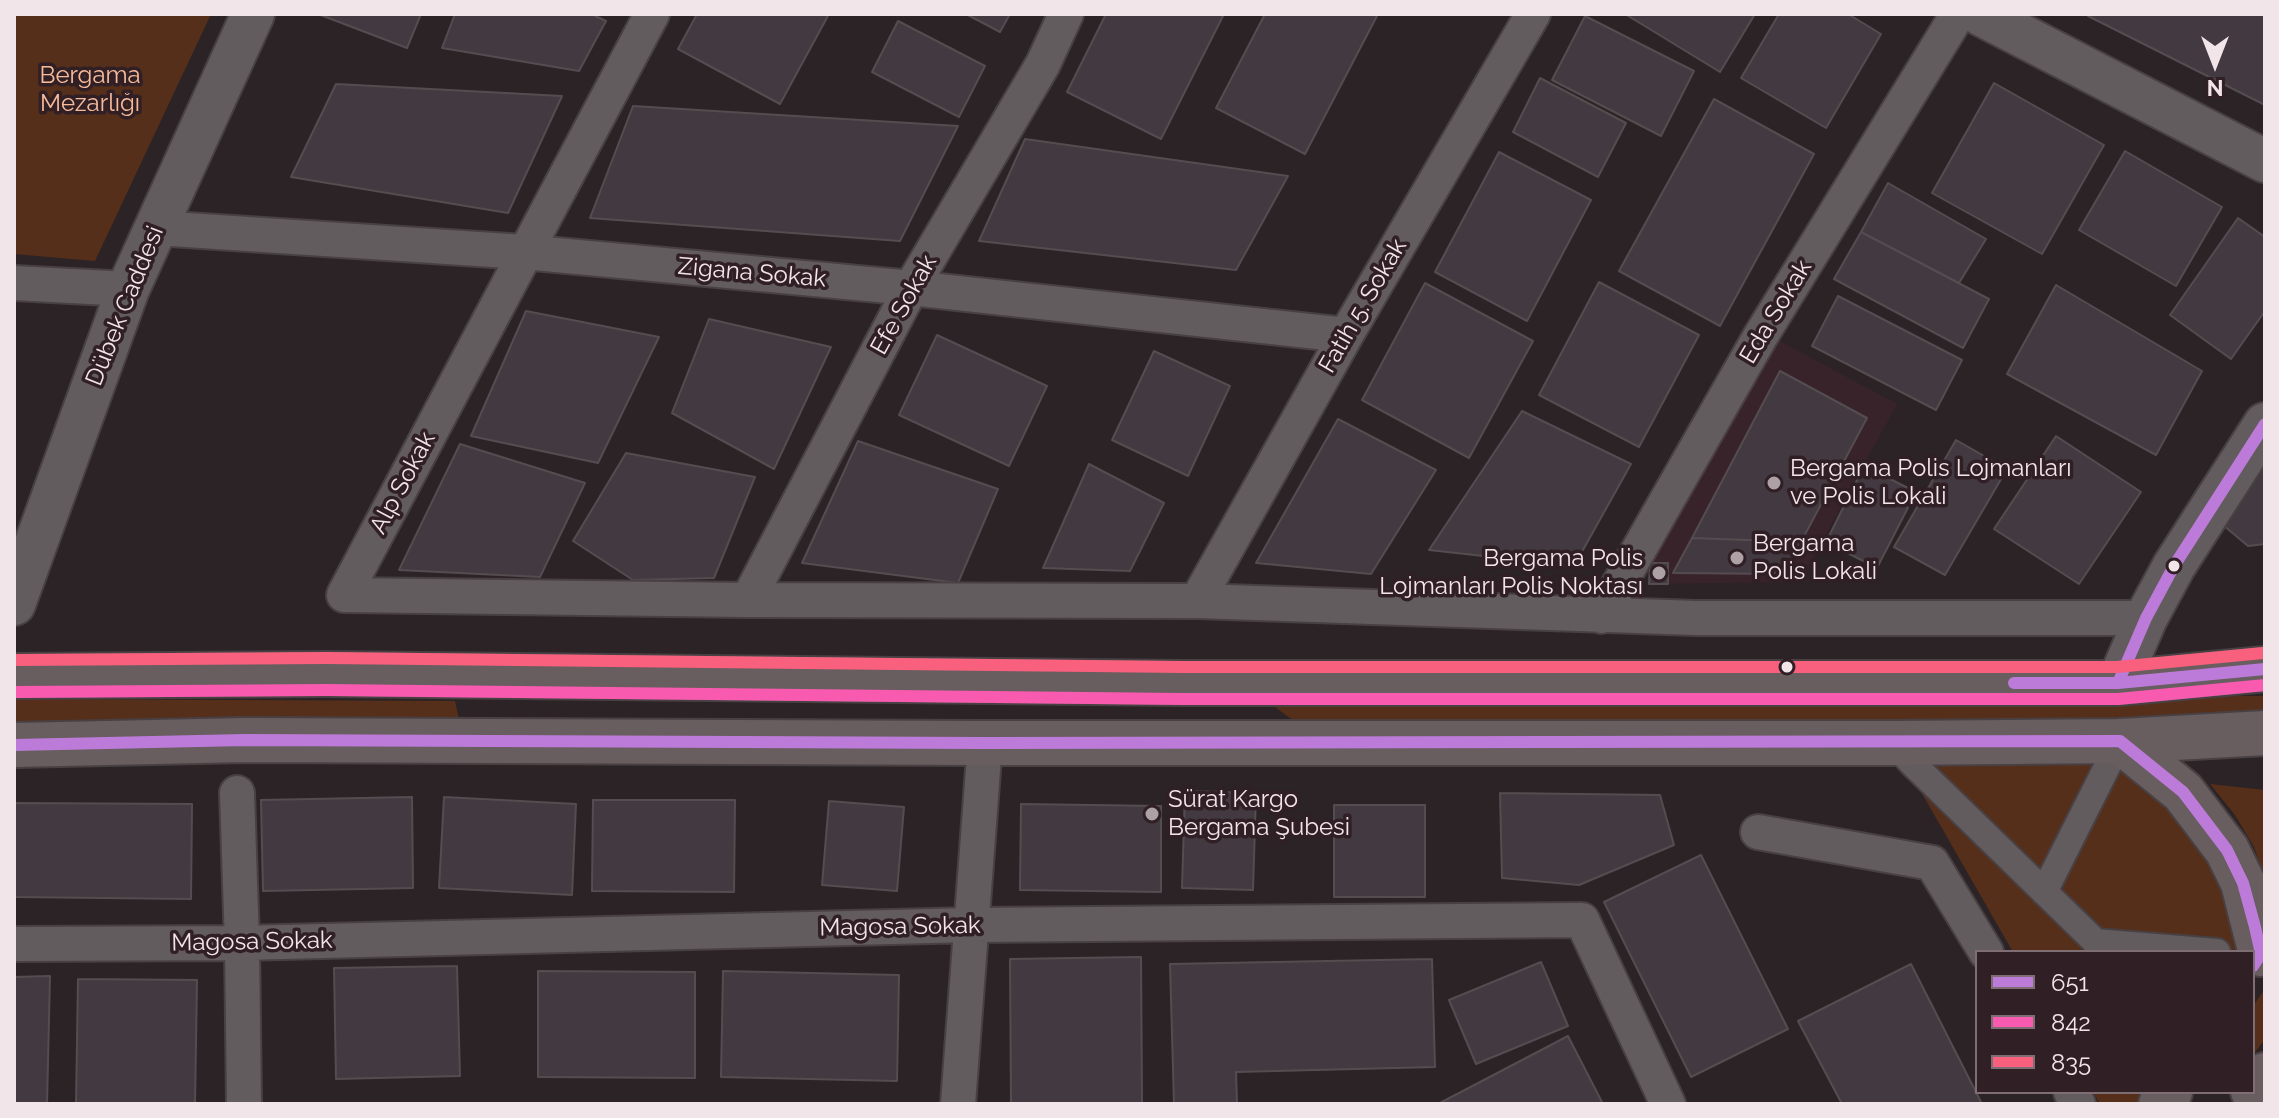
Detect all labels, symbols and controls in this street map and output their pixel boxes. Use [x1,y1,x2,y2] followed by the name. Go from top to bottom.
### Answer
[2175,24,2255,104] north arrow
[39,62,141,118] park label: Bergama Mezarlığı
[2207,75,2223,101] text: N
[80,222,170,390] street label: Dübek Caddesi
[1313,234,1413,378] street label: Fatih 5. Sokak
[865,250,943,360] street label: Efe Sokak
[677,252,827,294] street label: Zigana Sokak
[1734,255,1818,369] street label: Eda Sokak
[364,427,442,539] street label: Alp Sokak
[1790,455,2072,511] place label: Bergama Polis Lojmanları ve Polis Lokali
[1765,474,1783,492] marker: Bergama Polis Lojmanları ve Polis Lokali
[1753,530,1877,586] place label: Bergama Polis Lokali
[1379,545,1643,601] place label: Bergama Polis Lojmanları Polis Noktası
[1728,549,1746,567] marker: Bergama Polis Lokali
[2166,558,2182,574] unlabelled marker
[1650,564,1668,582] marker: Bergama Polis Lojmanları Polis Noktası
[1779,659,1795,675] unlabelled marker
[1168,786,1350,842] place label: Sürat Kargo Bergama Şubesi
[1143,805,1161,823] marker: Sürat Kargo Bergama Şubesi
[819,911,981,943] street label: Magosa Sokak
[171,926,333,958] street label: Magosa Sokak
[1975,950,2255,1094] legend
[2051,968,2089,997] text: 651
[2051,1008,2091,1037] text: 842
[2051,1048,2091,1077] text: 835

